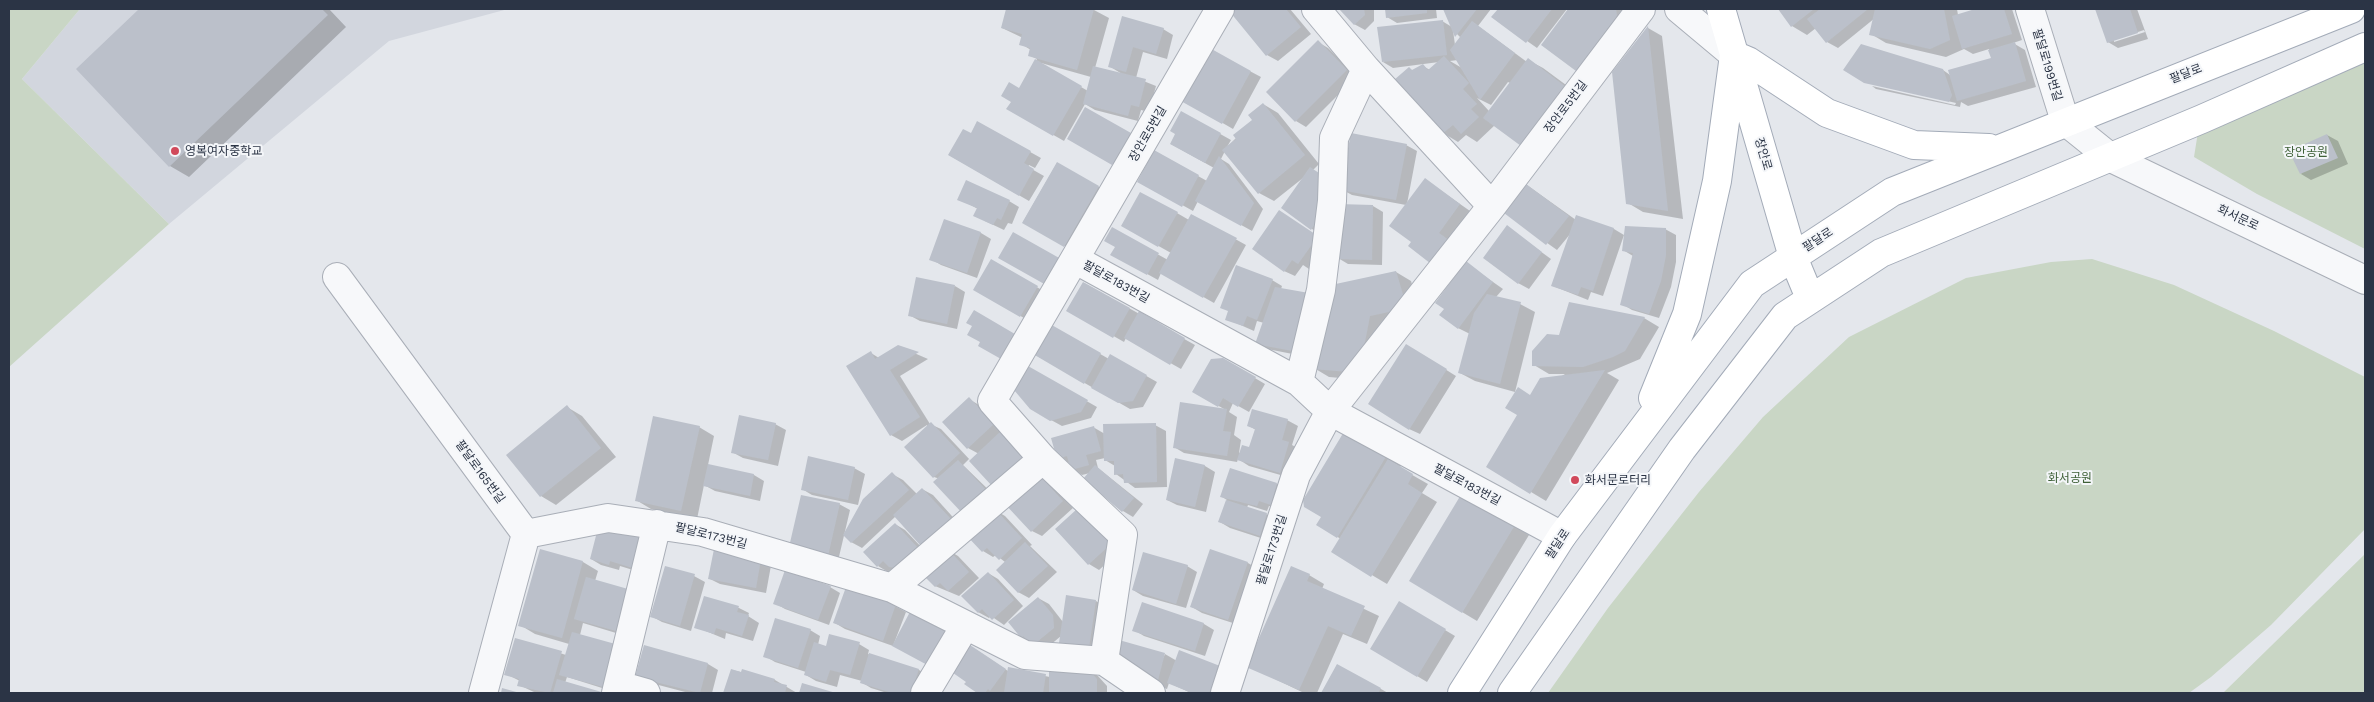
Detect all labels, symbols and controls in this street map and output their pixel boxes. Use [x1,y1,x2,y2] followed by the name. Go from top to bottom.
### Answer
[2029,27,2065,103] street label: 팔달로199번길
[2168,61,2204,87] street label: 팔달로
[1542,78,1590,136] street label: 장안로5번길
[1126,103,1170,165] street label: 장안로5번길
[1752,136,1774,172] street label: 장안로
[185,144,262,158] place label: 영복여자중학교
[169,145,181,157] marker: 영복여자중학교
[2284,145,2328,159] park label: 장안공원
[2215,202,2261,234] street label: 화서문로
[1800,225,1836,255] street label: 팔달로
[1080,258,1152,306] street label: 팔달로183번길
[452,438,508,506] street label: 팔달로165번길
[1431,461,1503,509] street label: 팔달로183번길
[2048,471,2092,485] park label: 화서공원
[1585,473,1651,487] place label: 화서문로터리
[1569,474,1581,486] marker: 화서문로터리
[1254,513,1290,587] street label: 팔달로173번길
[674,520,748,552] street label: 팔달로173번길
[1543,526,1573,562] street label: 팔달로

